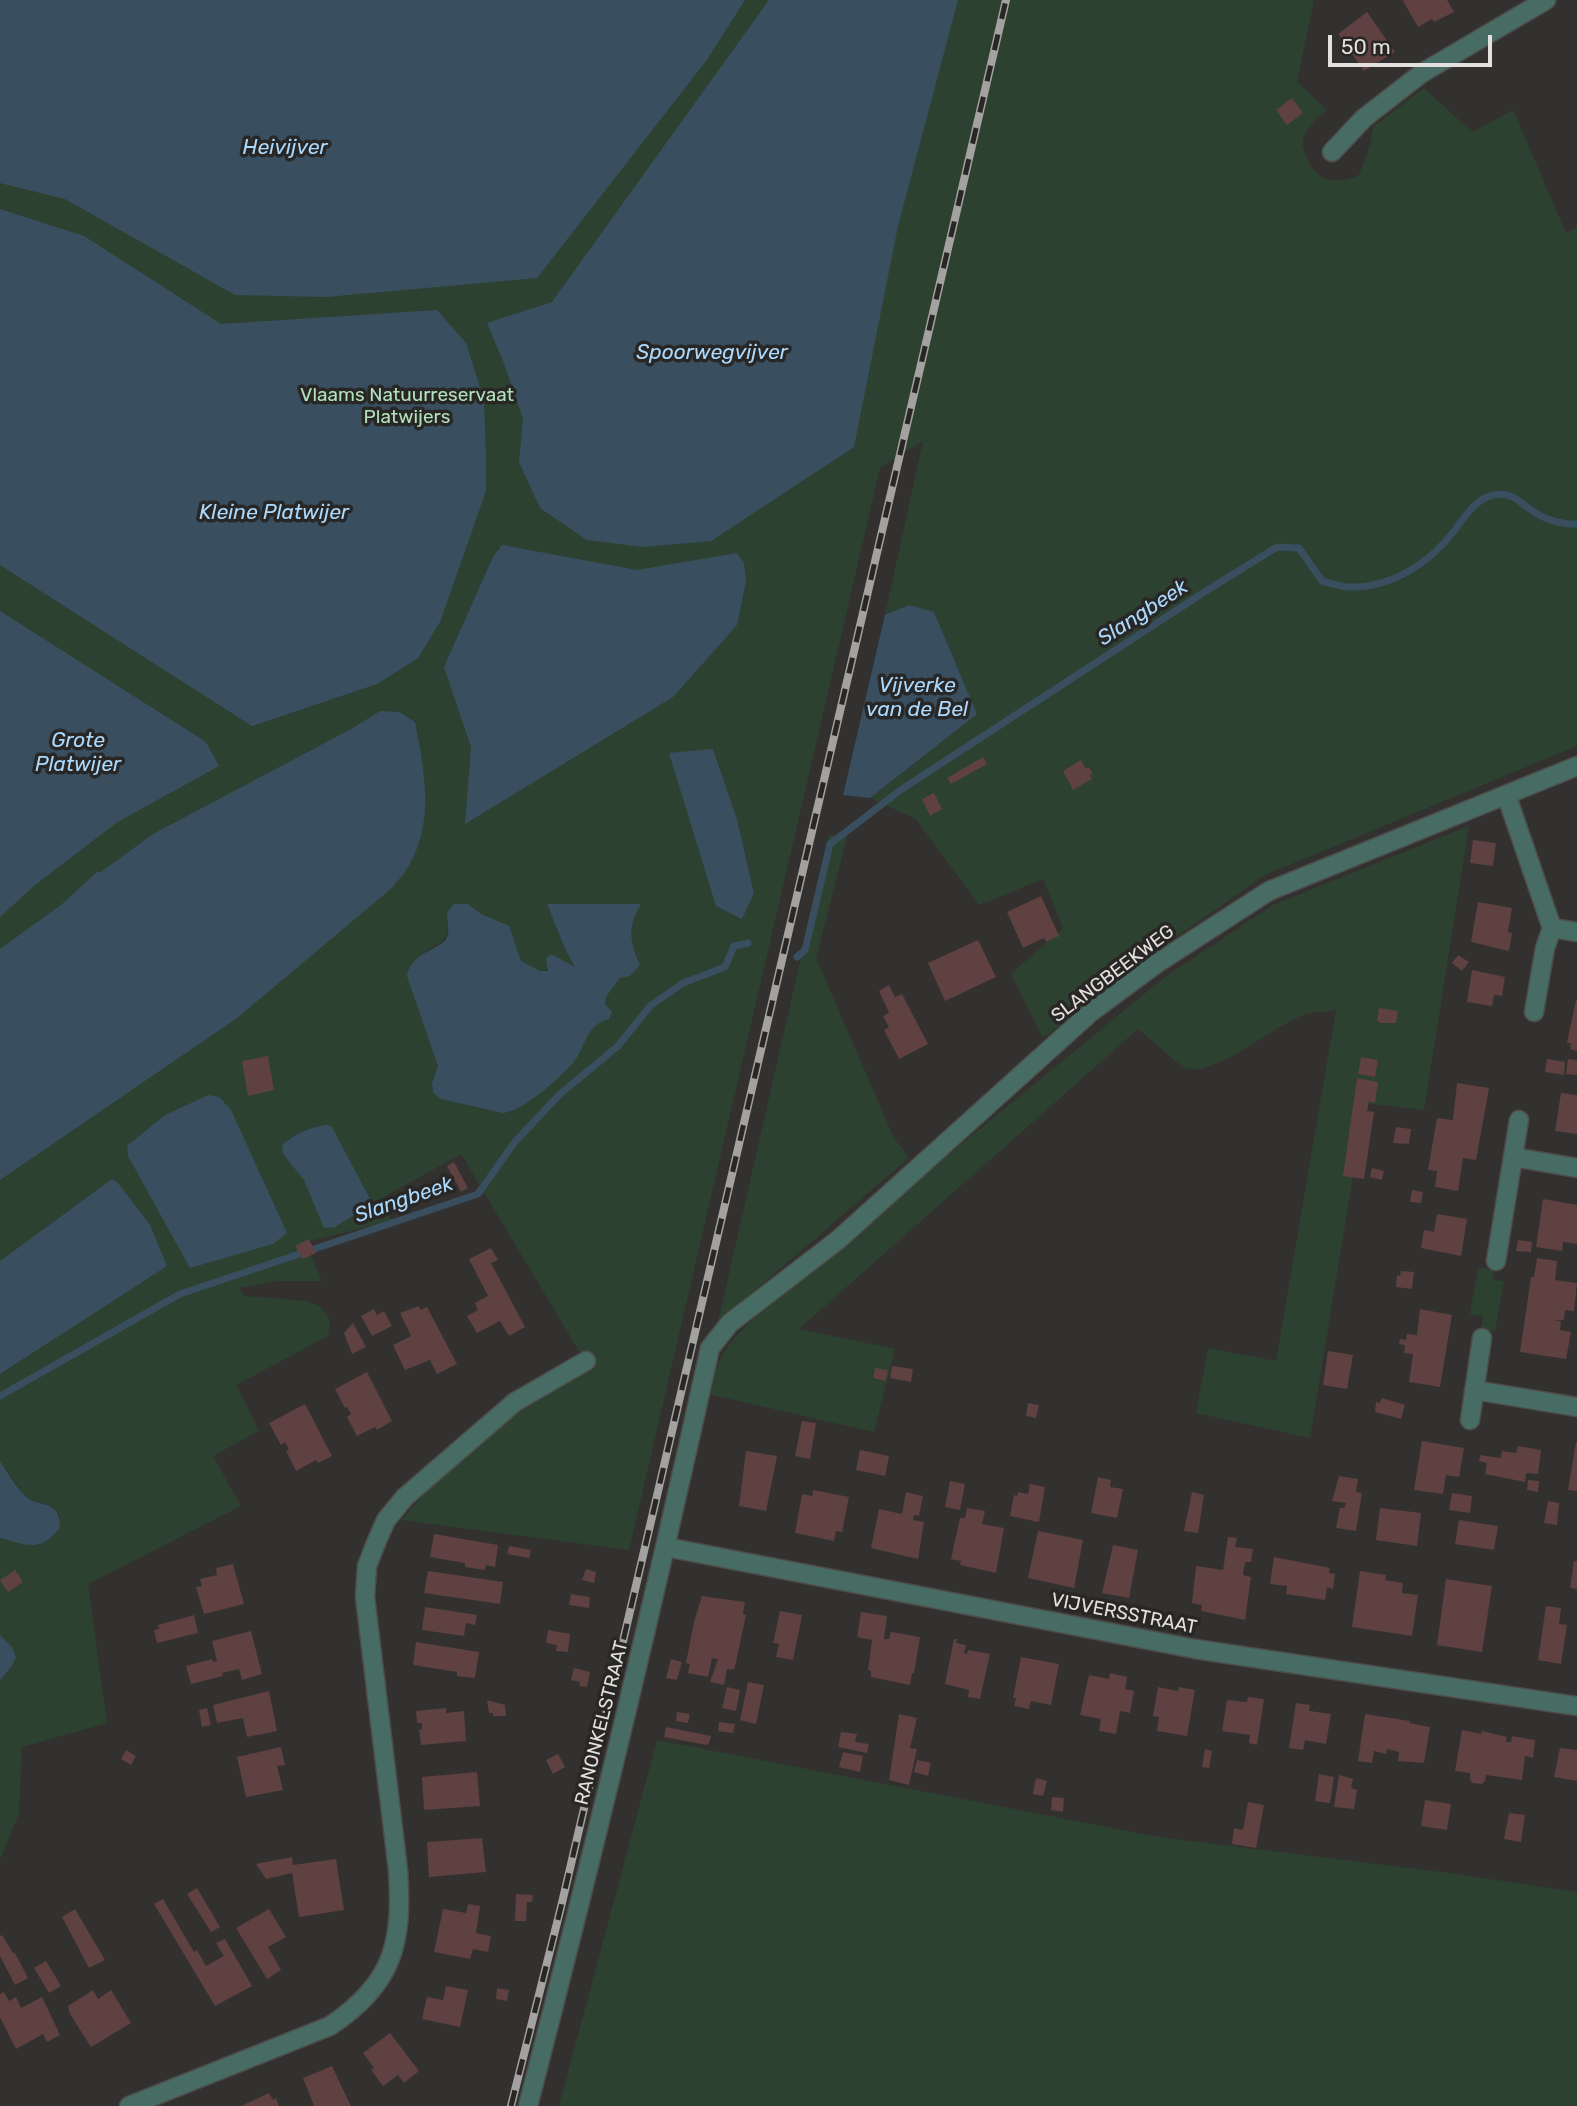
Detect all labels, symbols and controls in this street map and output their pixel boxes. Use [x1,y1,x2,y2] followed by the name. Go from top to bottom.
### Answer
[1332,21,1496,65] scale bar
[1341,34,1391,59] text: 50 m
[243,135,327,161] water label: Heivijver
[636,340,788,366] water label: Spoorwegvijver
[300,385,514,429] park label: Vlaams Natuurreservaat Platwijers
[199,500,349,526] water label: Kleine Platwijer
[1093,575,1193,651] water label: Slangbeek
[866,673,968,723] water label: Vijverke van de Bel
[35,728,121,778] water label: Grote Platwijer
[1047,920,1179,1028] street label: SLANGBEEKWEG
[351,1171,457,1229] water label: Slangbeek
[1049,1589,1199,1639] street label: VIJVERSSTRAAT
[571,1639,633,1807] street label: RANONKELSTRAAT

